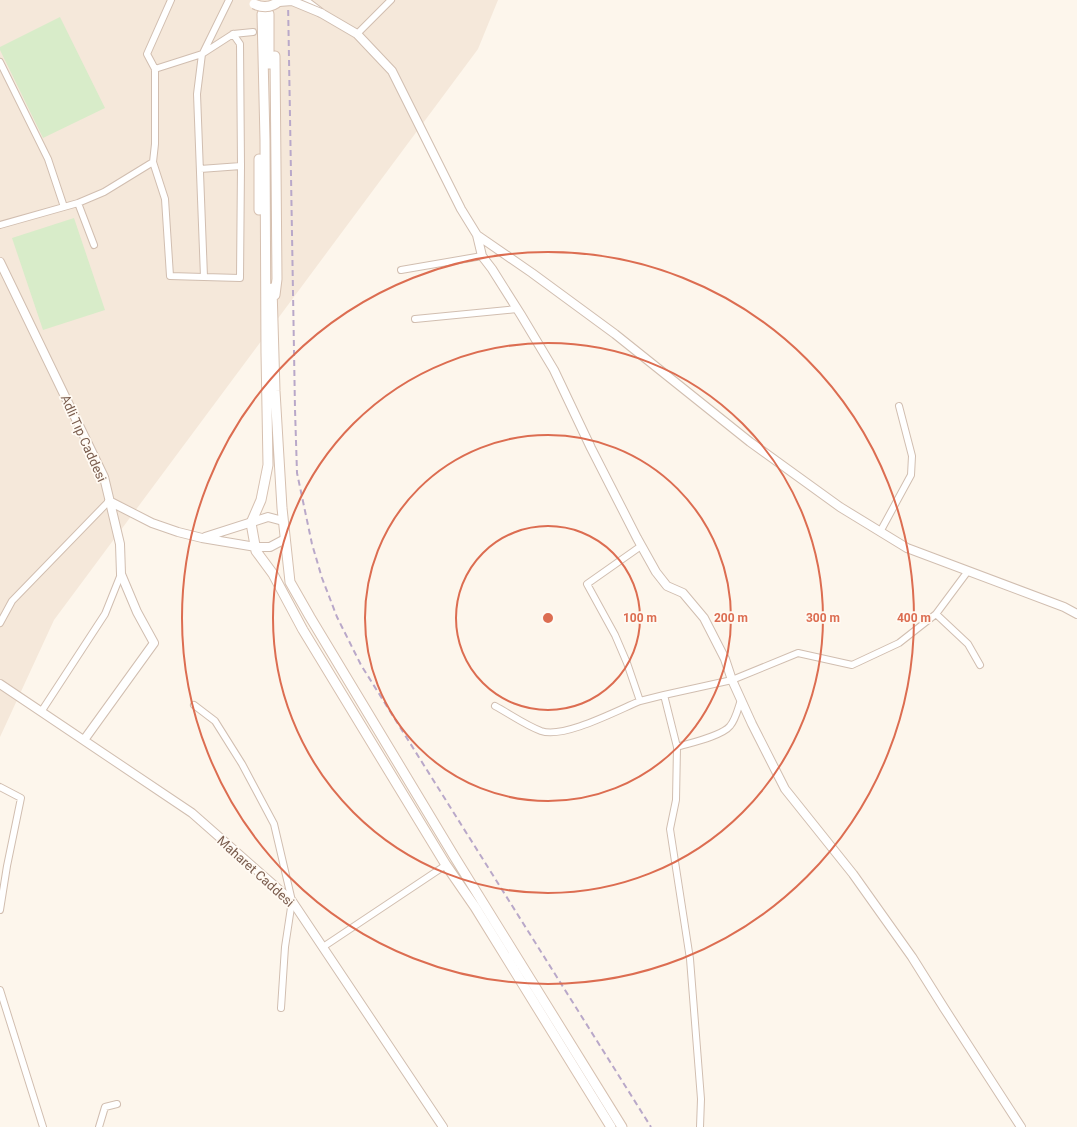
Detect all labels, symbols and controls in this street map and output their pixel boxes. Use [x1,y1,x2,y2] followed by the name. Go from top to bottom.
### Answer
[58,392,109,484] street label: Adli Tıp Caddesi
[541,611,555,625] centre of rings
[623,611,657,625] text: 100 m
[714,611,748,625] text: 200 m
[806,611,840,625] text: 300 m
[897,611,931,625] text: 400 m
[214,833,297,910] street label: Maharet Caddesi

